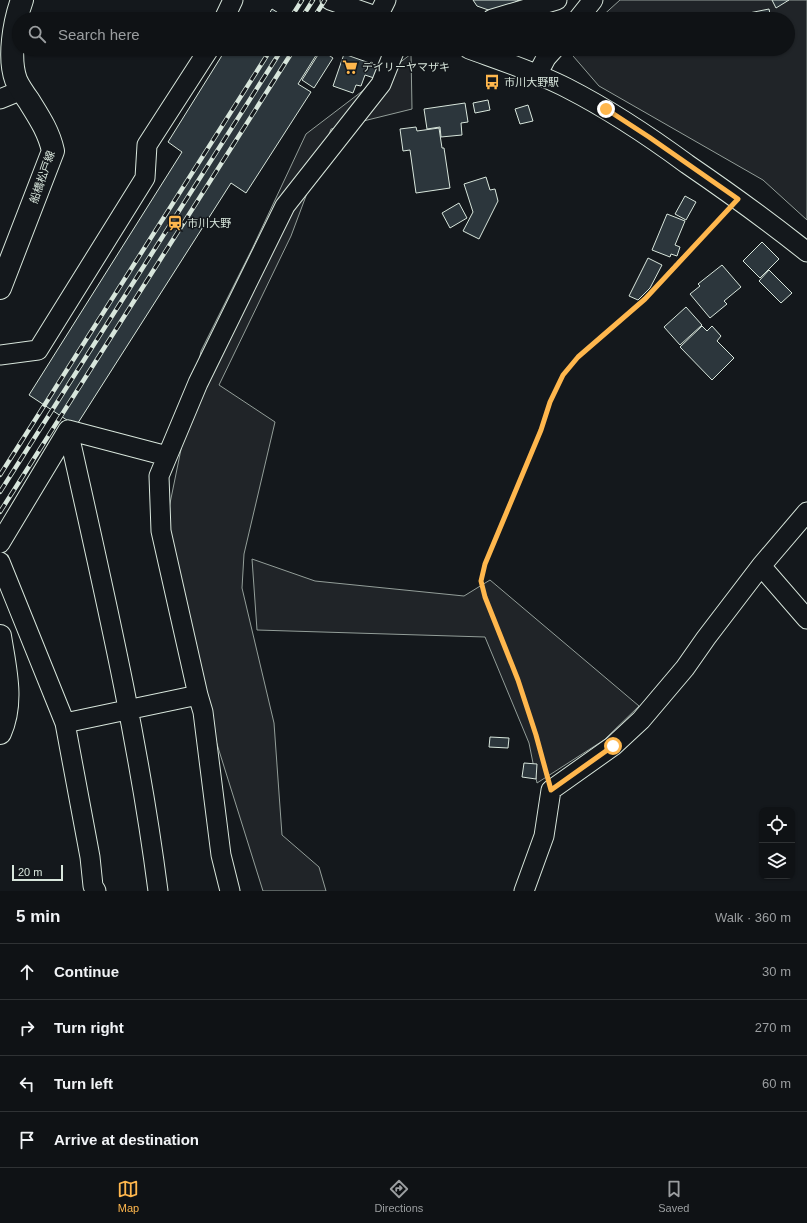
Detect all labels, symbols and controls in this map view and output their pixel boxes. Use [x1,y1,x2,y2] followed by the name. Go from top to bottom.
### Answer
[12,12,795,56] search box
[26,23,48,45] icon: search
[58,26,140,43] text: Search here
[341,58,359,76] supermarket icon: デイリーヤマザキ
[362,61,450,73] place label: デイリーヤマザキ
[483,73,501,91] bus stop icon: 市川大野駅
[504,76,559,88] place label: 市川大野駅
[597,100,615,118] route end
[27,149,57,205] street label: 船橋松戸線
[166,214,184,232] station icon: 市川大野
[187,217,231,229] place label: 市川大野
[604,737,622,755] route start
[759,807,795,879] map controls
[759,807,795,843] button: locate
[759,843,795,879] button: layers
[12,863,63,882] scale bar
[18,866,42,878] text: 20 m
[16,907,60,926] text: 5 min
[715,910,791,925] text: Walk · 360 m
[16,961,38,983] icon: ahead
[54,963,119,980] text: Continue
[762,964,791,979] text: 30 m
[16,1017,38,1039] icon: right
[54,1019,124,1036] text: Turn right
[755,1020,791,1035] text: 270 m
[16,1073,38,1095] icon: left
[54,1075,113,1092] text: Turn left
[762,1076,791,1091] text: 60 m
[16,1129,38,1151] icon: arrive
[54,1131,199,1148] text: Arrive at destination
[117,1178,139,1214] tab: Map
[374,1178,423,1214] tab: Directions
[658,1178,689,1214] tab: Saved

